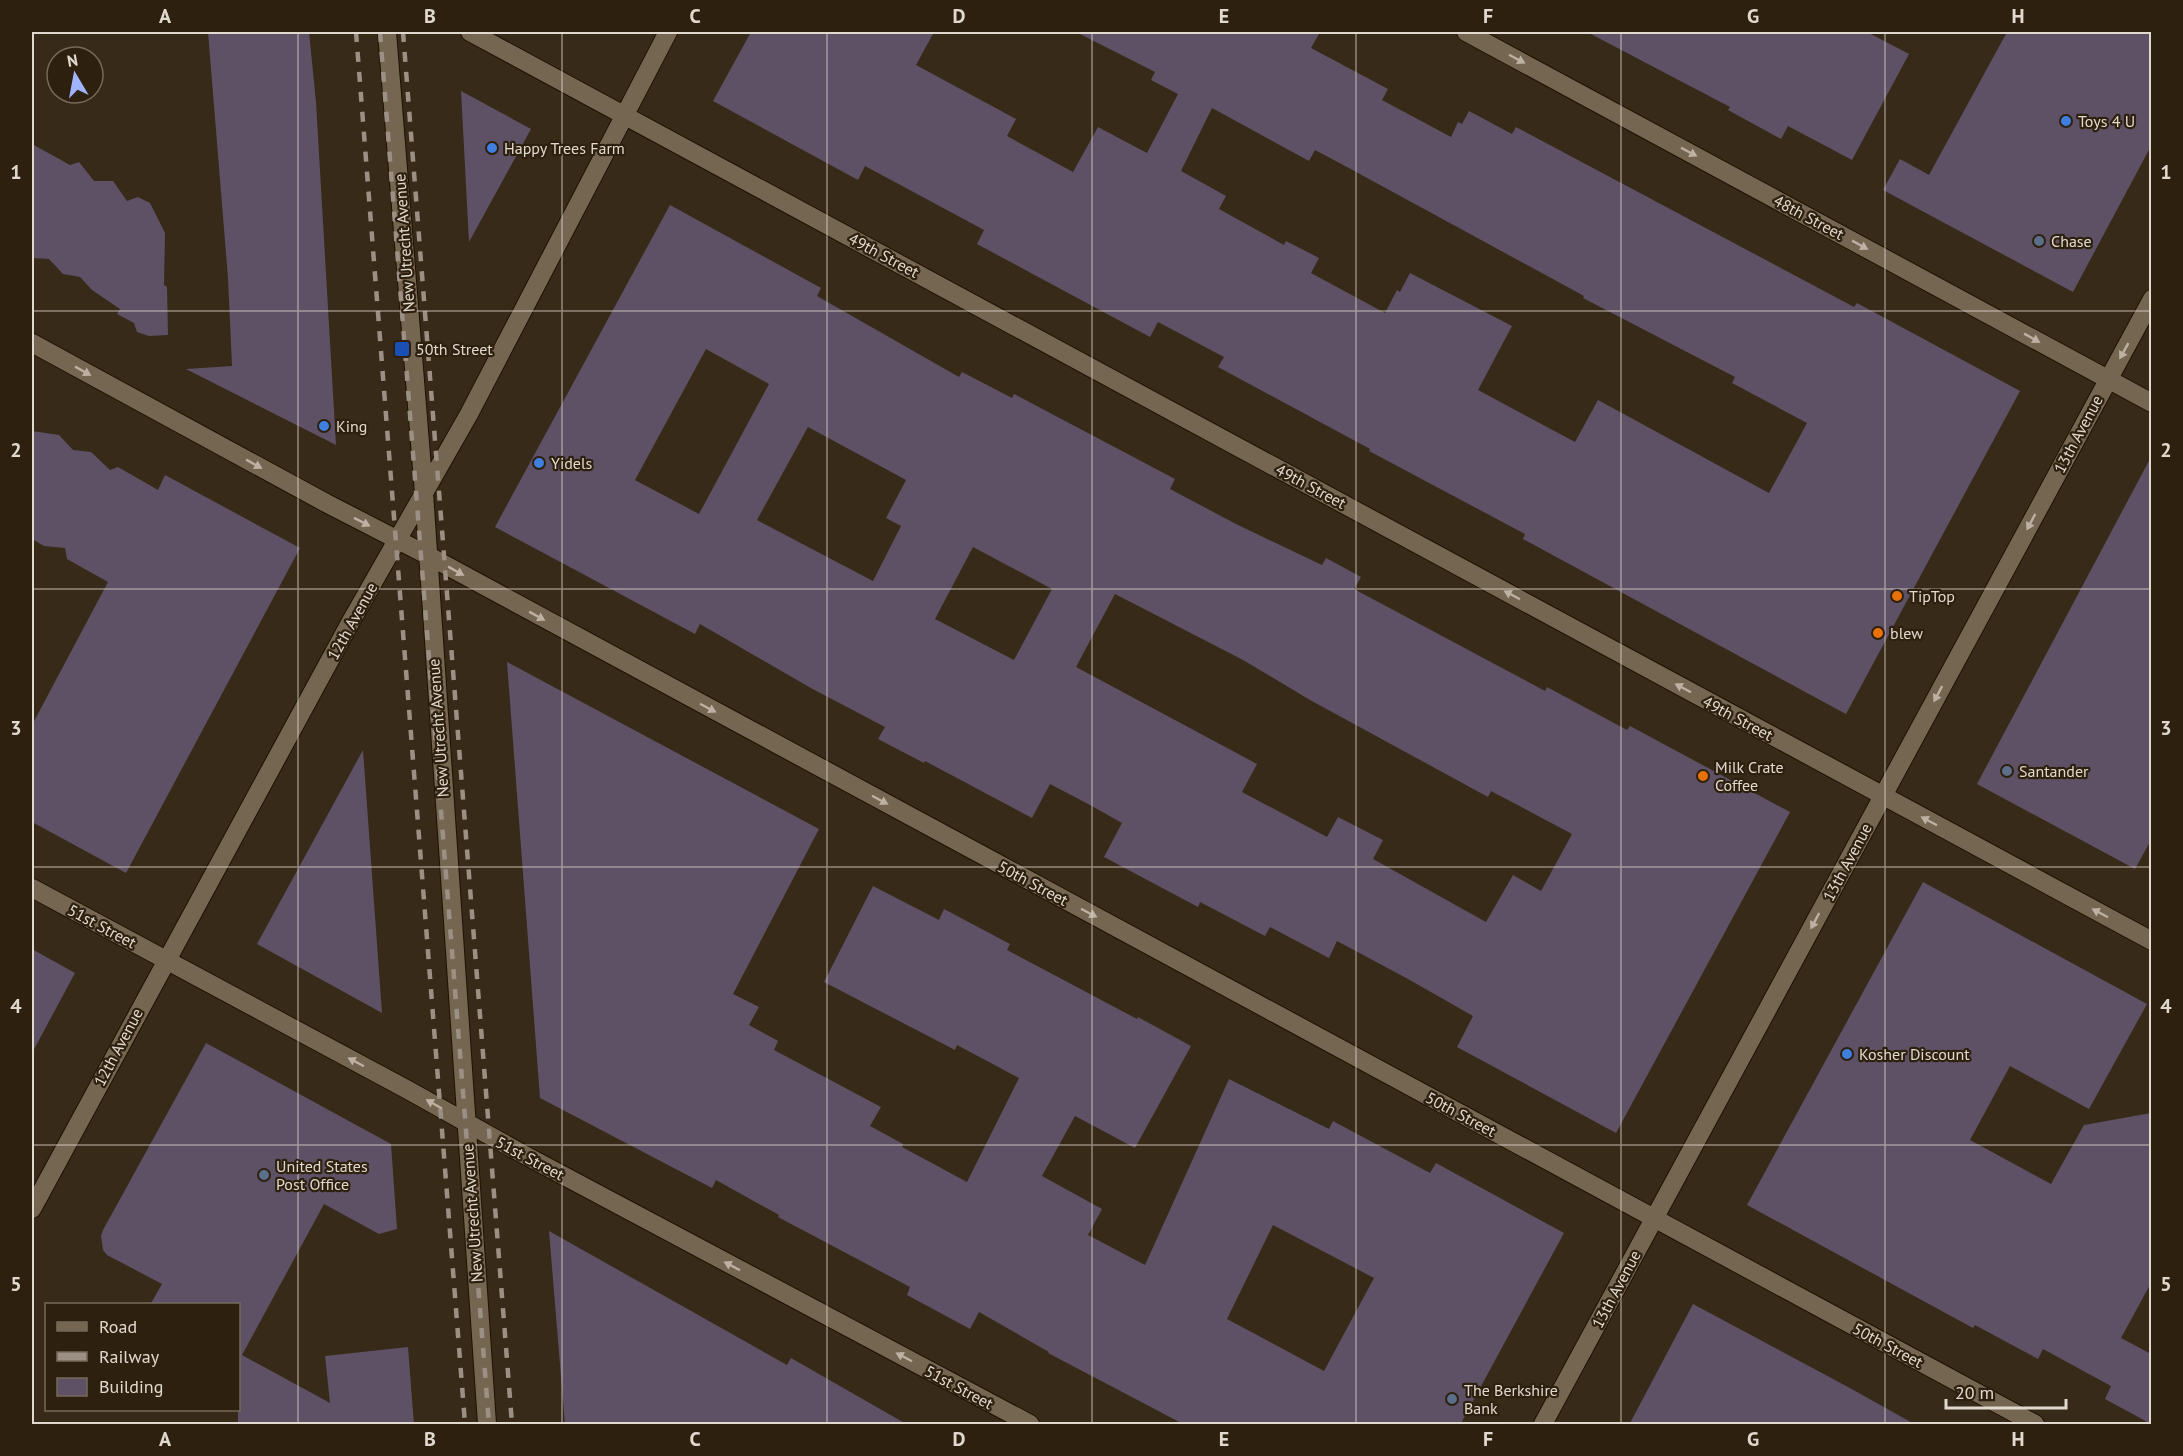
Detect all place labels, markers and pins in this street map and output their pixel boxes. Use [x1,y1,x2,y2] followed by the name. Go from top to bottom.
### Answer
[2078,111,2135,131] place label: Toys 4 U
[2059,114,2073,128] marker: Toys 4 U
[504,138,625,158] place label: Happy Trees Farm
[485,141,499,155] marker: Happy Trees Farm
[2051,231,2092,251] place label: Chase
[2032,234,2046,248] marker: Chase
[416,339,493,359] place label: 50th Street
[393,340,411,358] marker: 50th Street
[336,416,367,436] place label: King
[317,419,331,433] marker: King
[551,453,593,473] place label: Yidels
[532,456,546,470] marker: Yidels
[1909,586,1955,606] place label: TipTop
[1890,589,1904,603] marker: TipTop
[1890,623,1923,643] place label: blew
[1871,626,1885,640] marker: blew
[1715,757,1784,795] place label: Milk Crate Coffee
[2019,761,2089,781] place label: Santander
[2000,764,2014,778] marker: Santander
[1696,769,1710,783] marker: Milk Crate Coffee
[1859,1044,1970,1064] place label: Kosher Discount
[1840,1047,1854,1061] marker: Kosher Discount
[276,1156,368,1194] place label: United States Post Office
[257,1168,271,1182] marker: United States Post Office
[1464,1380,1558,1418] place label: The Berkshire Bank
[1445,1392,1459,1406] marker: The Berkshire Bank

